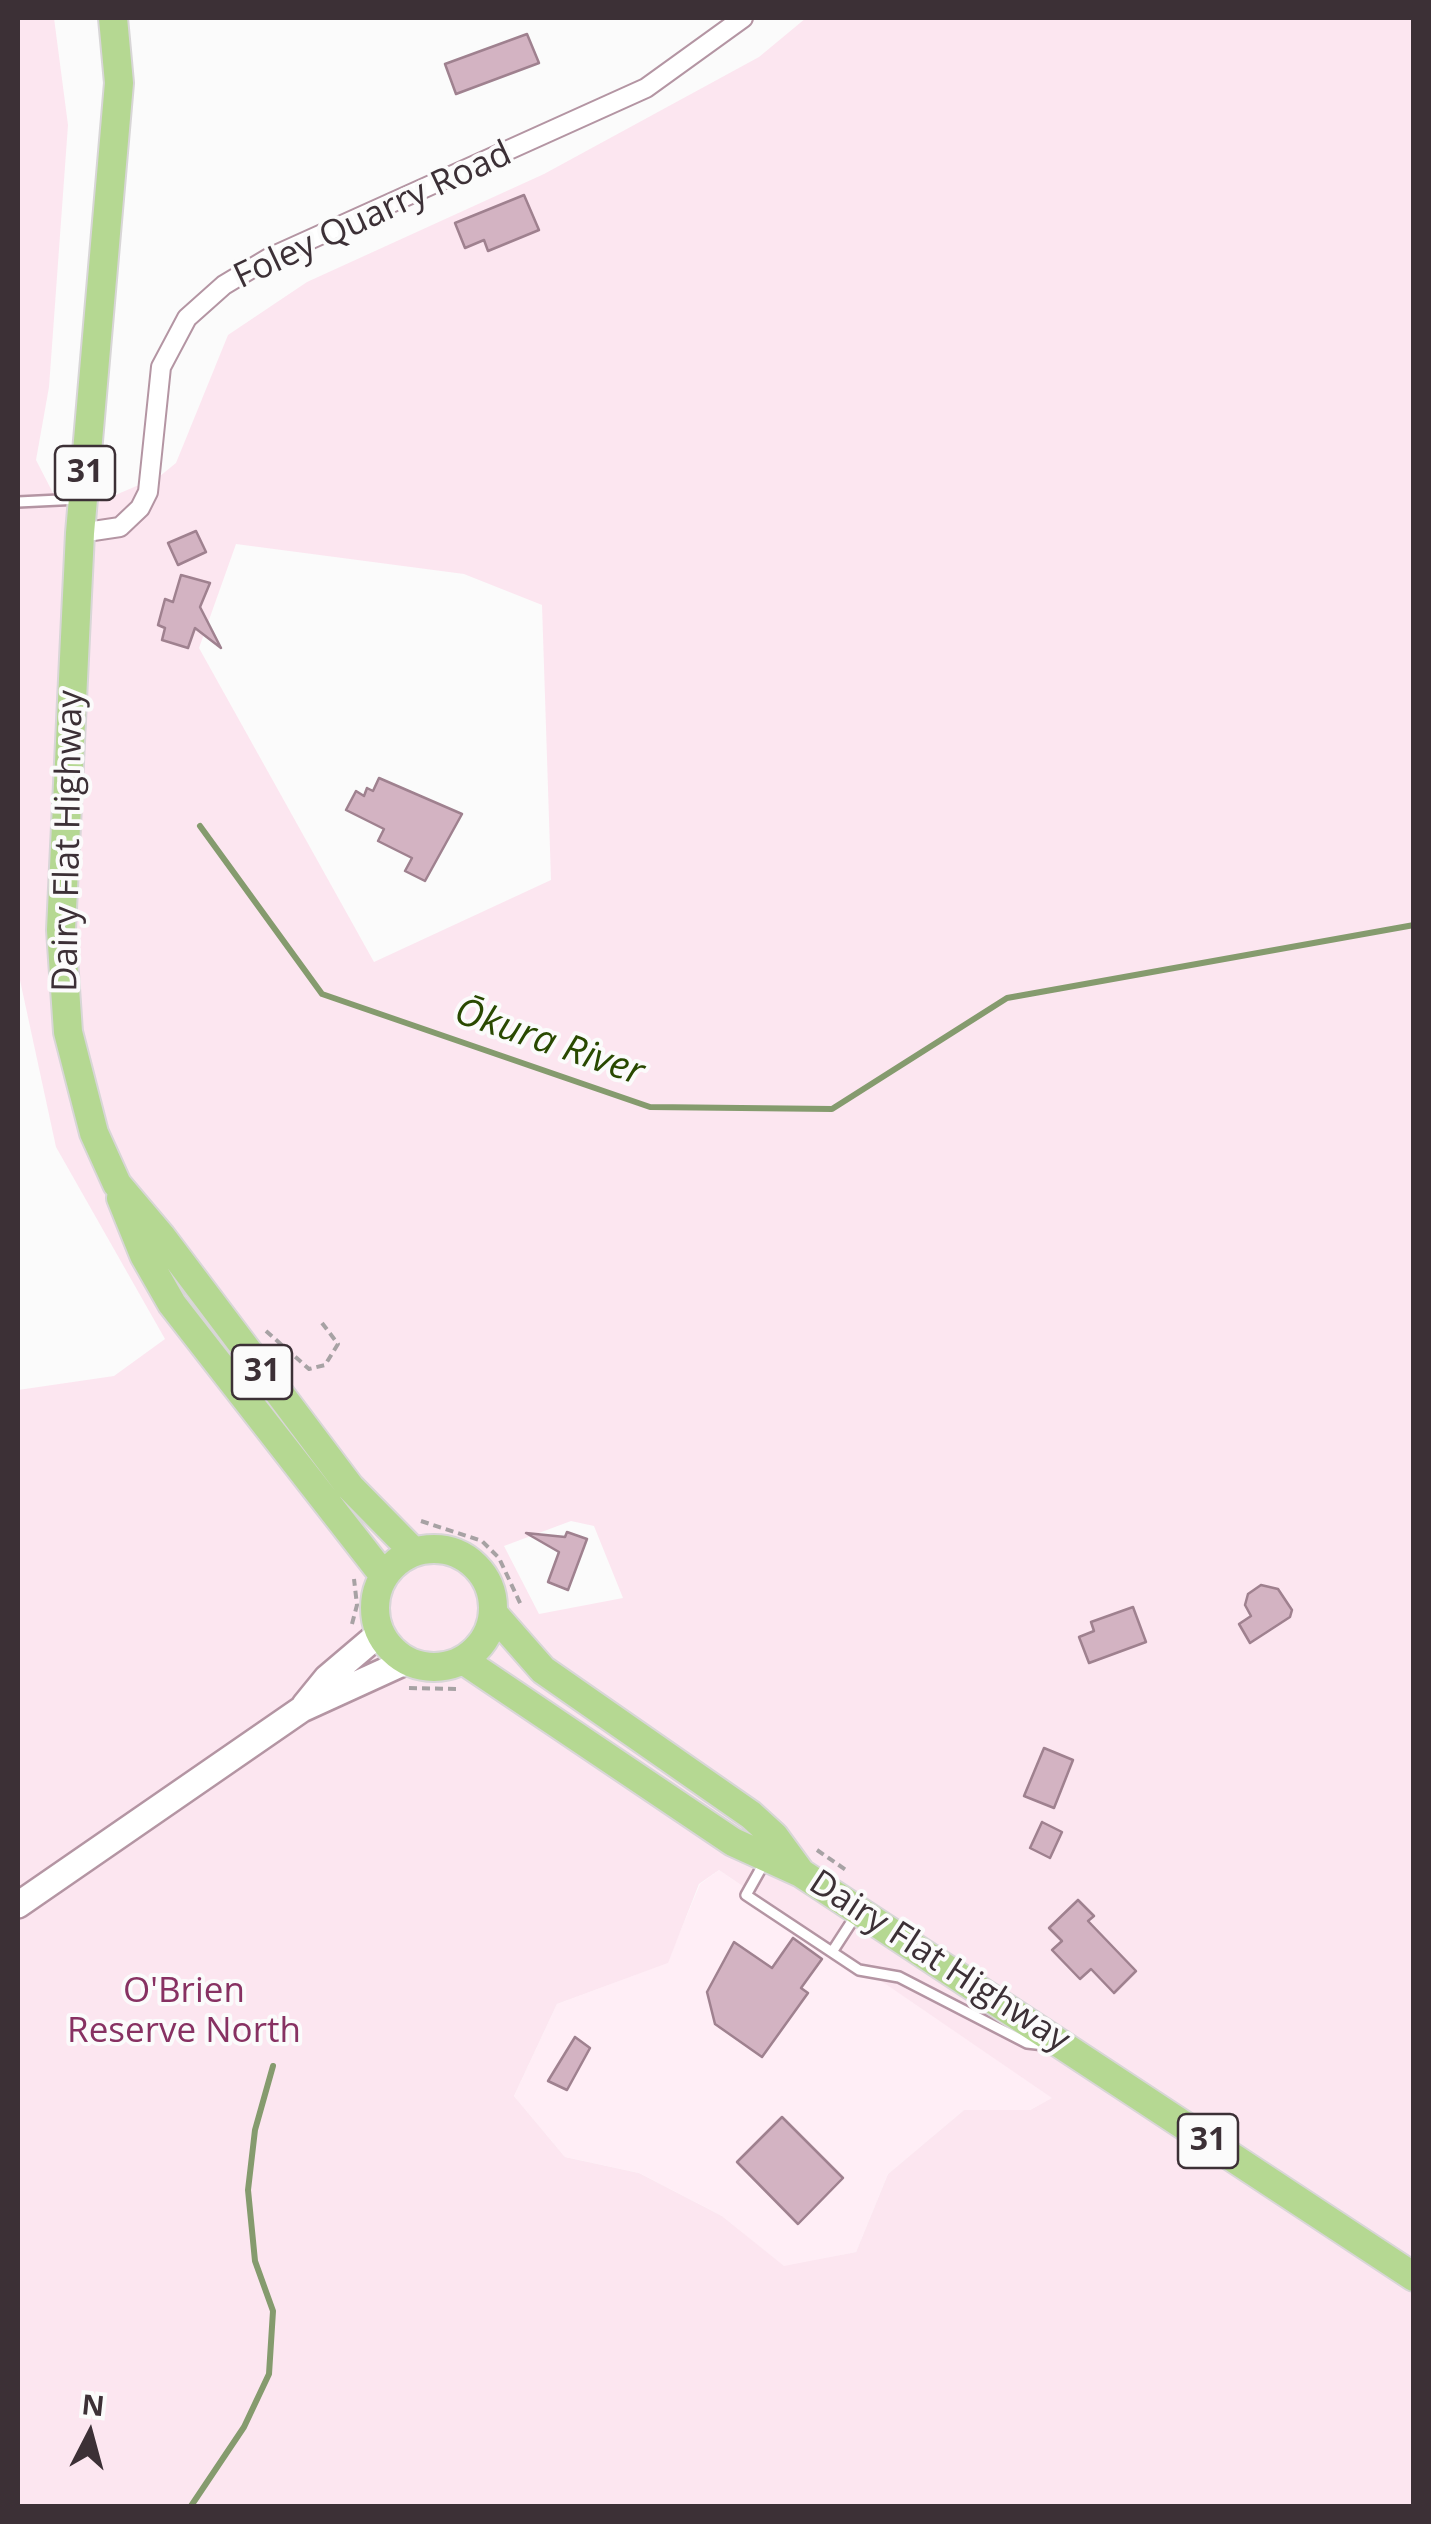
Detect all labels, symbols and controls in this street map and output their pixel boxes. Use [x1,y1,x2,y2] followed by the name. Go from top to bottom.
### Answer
[228,133,518,299] street label: Foley Quarry Road
[55,446,115,500] road number: 31
[45,690,93,992] street label: Dairy Flat Highway
[448,989,650,1097] water label: Ōkura River
[232,1345,292,1399] road number: 31
[801,1862,1077,2062] street label: Dairy Flat Highway
[67,1971,301,2053] park label: O'Brien Reserve North
[1178,2114,1238,2168] road number: 31
[40,2384,140,2484] north arrow
[80,2384,106,2424] text: N

